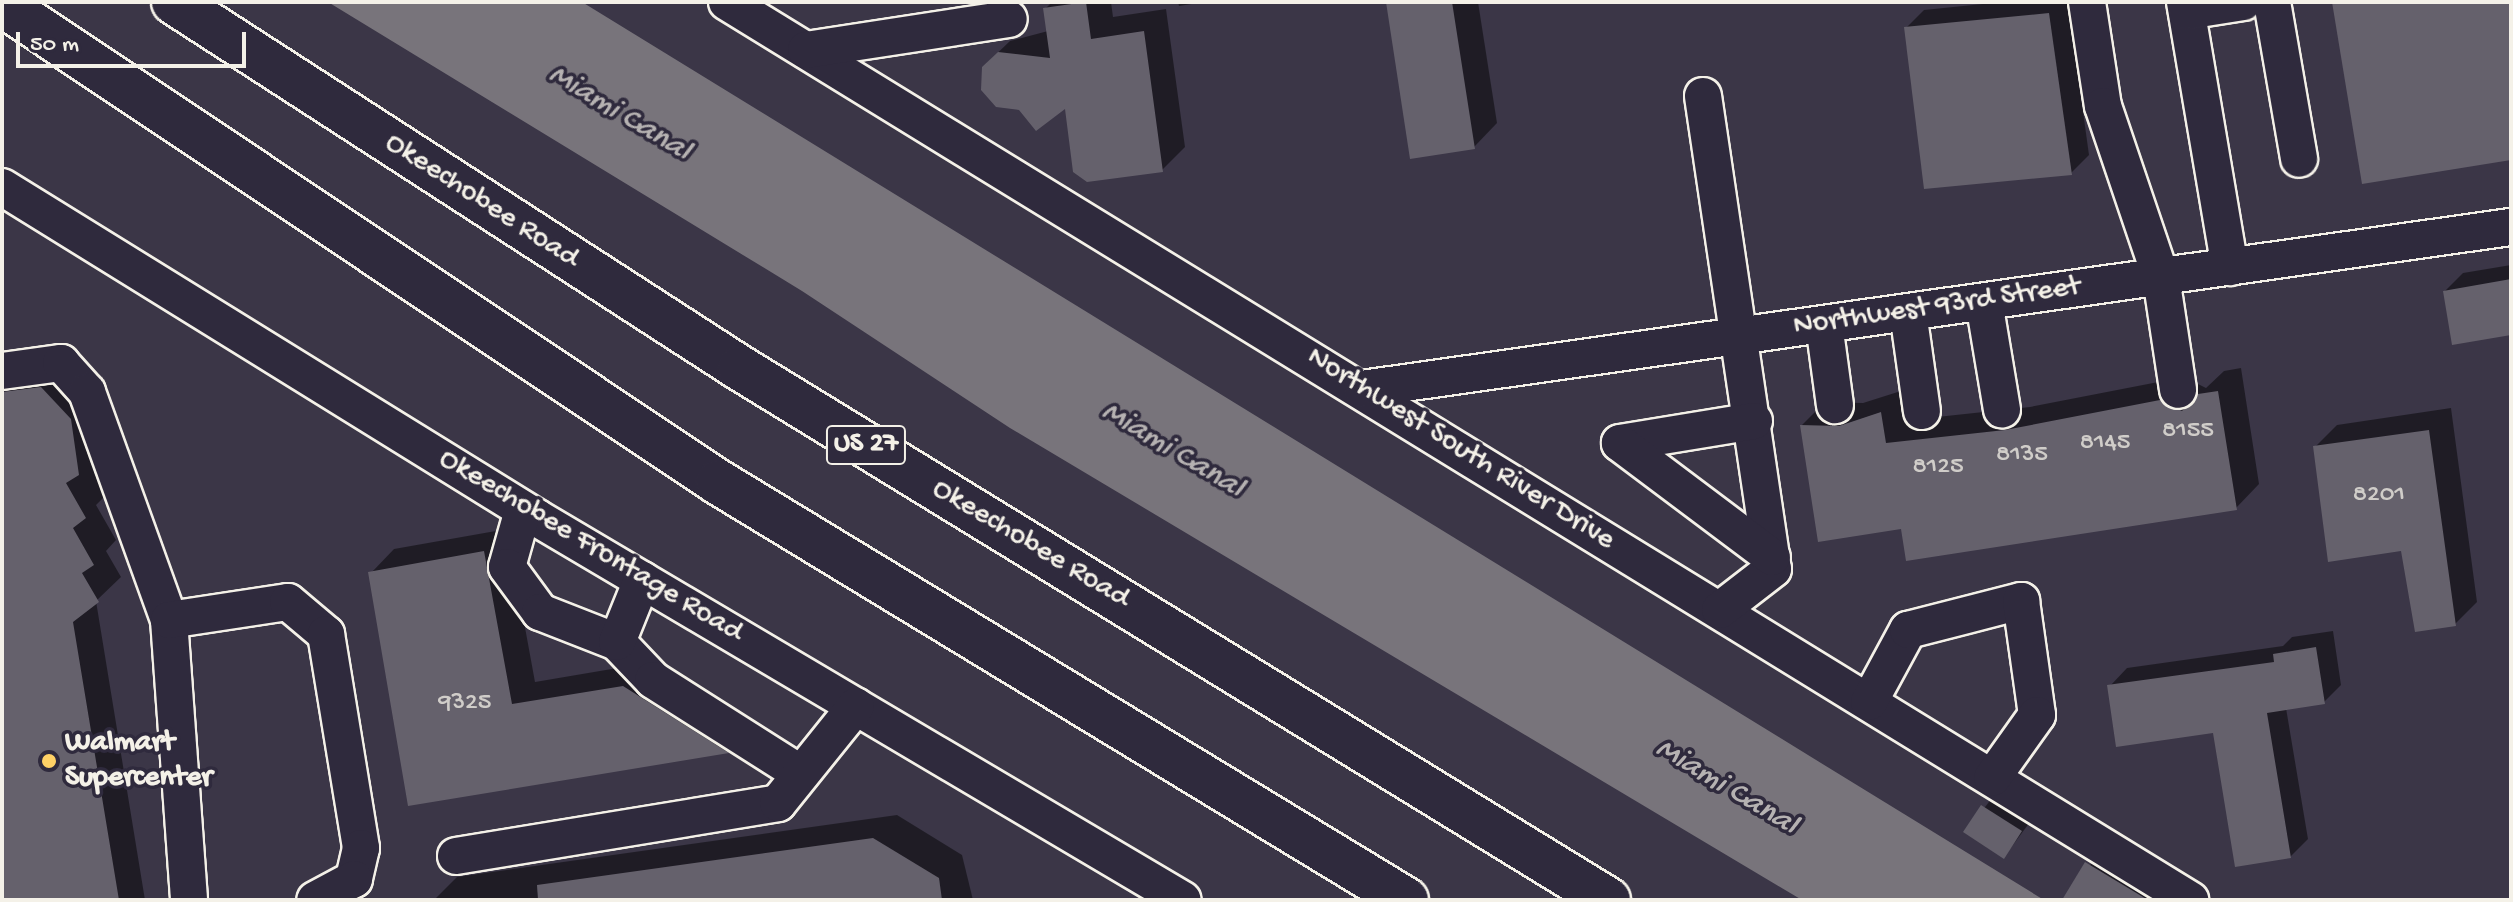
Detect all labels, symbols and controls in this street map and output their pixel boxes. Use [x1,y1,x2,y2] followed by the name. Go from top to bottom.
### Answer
[20,16,250,66] scale bar
[30,31,79,60] text: 50 m
[541,57,697,171] water label: Miami Canal
[377,126,585,278] street label: Okeechobee Road
[1791,270,2083,346] street label: Northwest 93rd Street
[1299,340,1621,560] street label: Northwest South River Drive
[1094,394,1250,508] water label: Miami Canal
[2162,416,2214,448] house number: 8155
[824,421,908,469] road number: US 27
[2080,428,2130,460] house number: 8145
[1996,440,2048,472] house number: 8135
[432,442,748,652] street label: Okeechobee Frontage Road
[1912,452,1964,484] house number: 8125
[925,472,1135,618] street label: Okeechobee Road
[2353,480,2405,512] house number: 8201
[439,688,491,720] house number: 9325
[65,726,212,796] place label: Walmart Supercenter
[1648,731,1804,845] water label: Miami Canal
[40,752,58,770] marker: Walmart Supercenter

